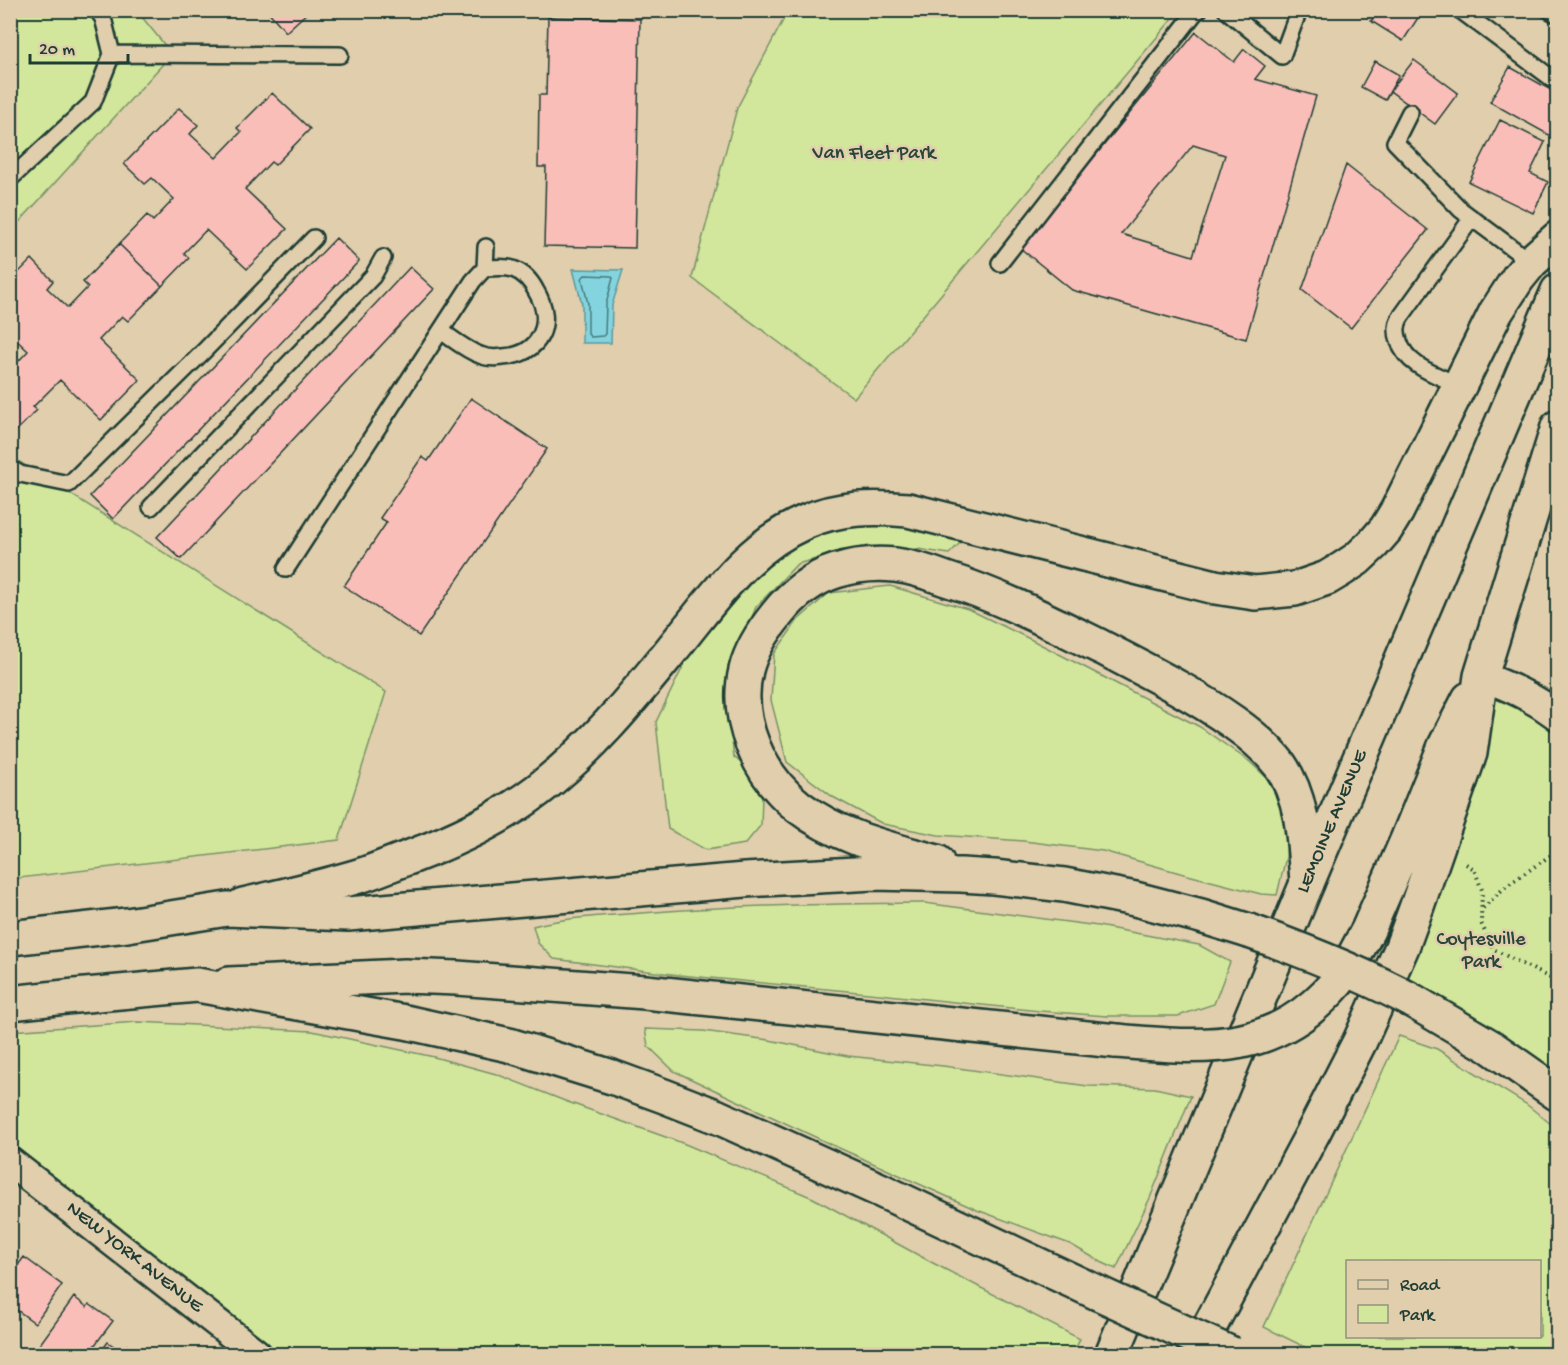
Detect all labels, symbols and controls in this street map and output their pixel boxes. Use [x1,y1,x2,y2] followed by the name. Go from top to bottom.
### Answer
[30,27,128,65] scale bar
[39,40,75,61] text: 20 m
[812,143,937,166] park label: Van Fleet Park
[1292,746,1374,897] street label: LEMOINE AVENUE
[1436,929,1526,975] park label: Coytesville Park
[61,1197,208,1319] street label: NEW YORK AVENUE
[1346,1260,1541,1338] legend
[1400,1276,1441,1297] text: Road
[1399,1306,1436,1327] text: Park

